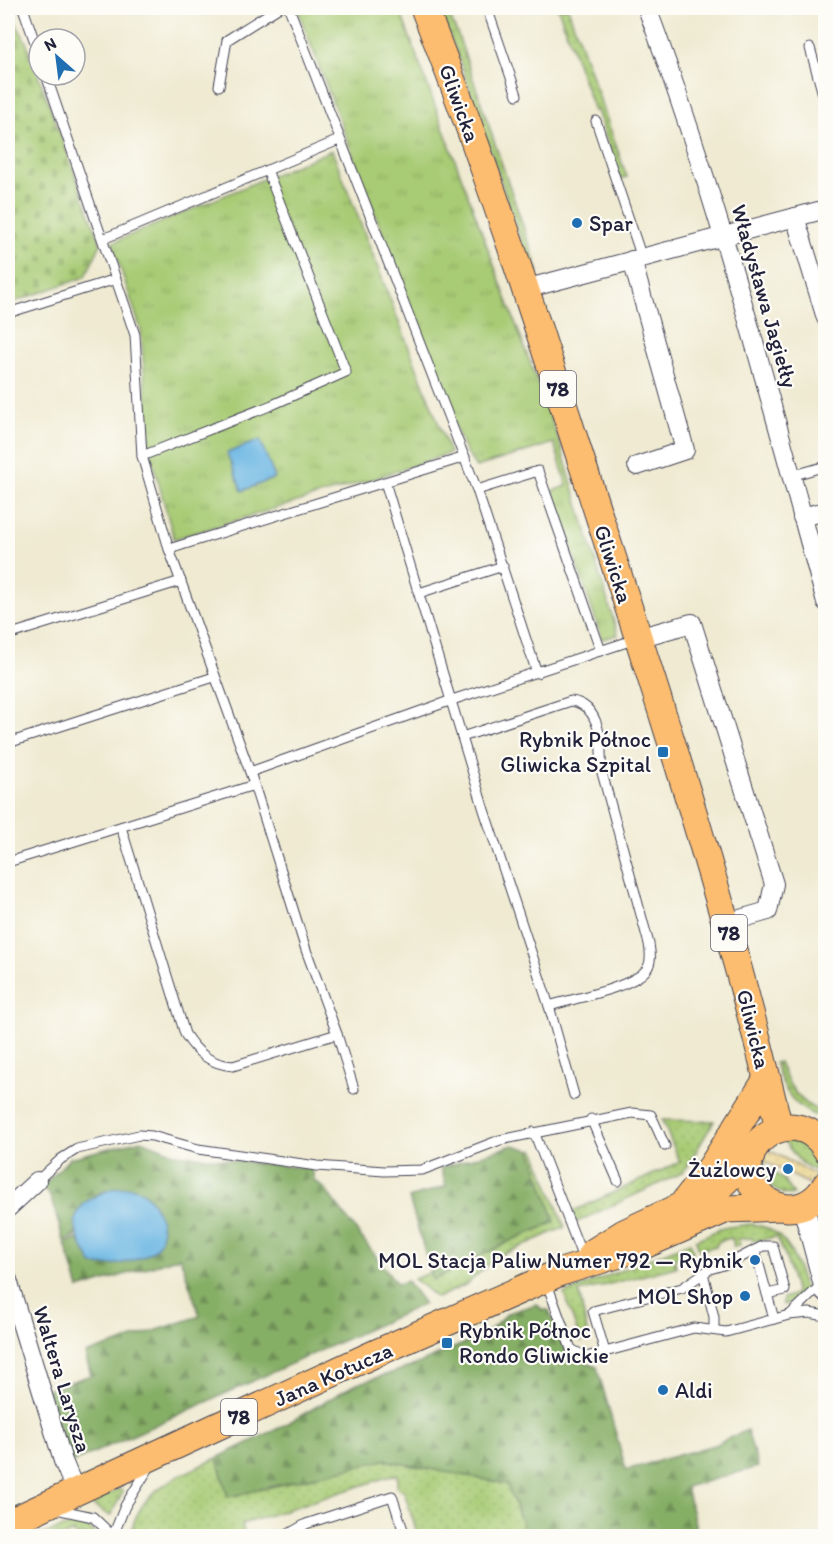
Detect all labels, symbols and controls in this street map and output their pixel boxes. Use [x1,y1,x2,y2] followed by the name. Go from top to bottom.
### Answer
[27,27,87,87] north arrow
[41,33,59,55] text: N
[433,61,486,146] street label: Gliwicka
[725,201,804,392] street label: Władysława Jagiełły
[589,210,633,237] place label: Spar
[570,216,584,230] marker: Spar
[540,371,576,407] road number: 78
[588,522,639,607] street label: Gliwicka
[500,726,651,778] place label: Rybnik Północ Gliwicka Szpital
[656,745,670,759] marker: Rybnik Północ Gliwicka Szpital
[711,915,747,951] road number: 78
[731,987,777,1072] street label: Gliwicka
[688,1156,777,1183] place label: Żużlowcy
[781,1162,795,1176] marker: Żużlowcy
[378,1247,744,1274] place label: MOL Stacja Paliw Numer 792 — Rybnik
[748,1253,762,1267] marker: MOL Stacja Paliw Numer 792 — Rybnik
[637,1283,733,1310] place label: MOL Shop
[738,1289,752,1303] marker: MOL Shop
[27,1302,98,1456] street label: Waltera Larysza
[459,1317,609,1369] place label: Rybnik Północ Rondo Gliwickie
[270,1336,397,1413] street label: Jana Kotucza
[440,1336,454,1350] marker: Rybnik Północ Rondo Gliwickie
[675,1377,713,1404] place label: Aldi
[656,1383,670,1397] marker: Aldi
[221,1399,257,1435] road number: 78

